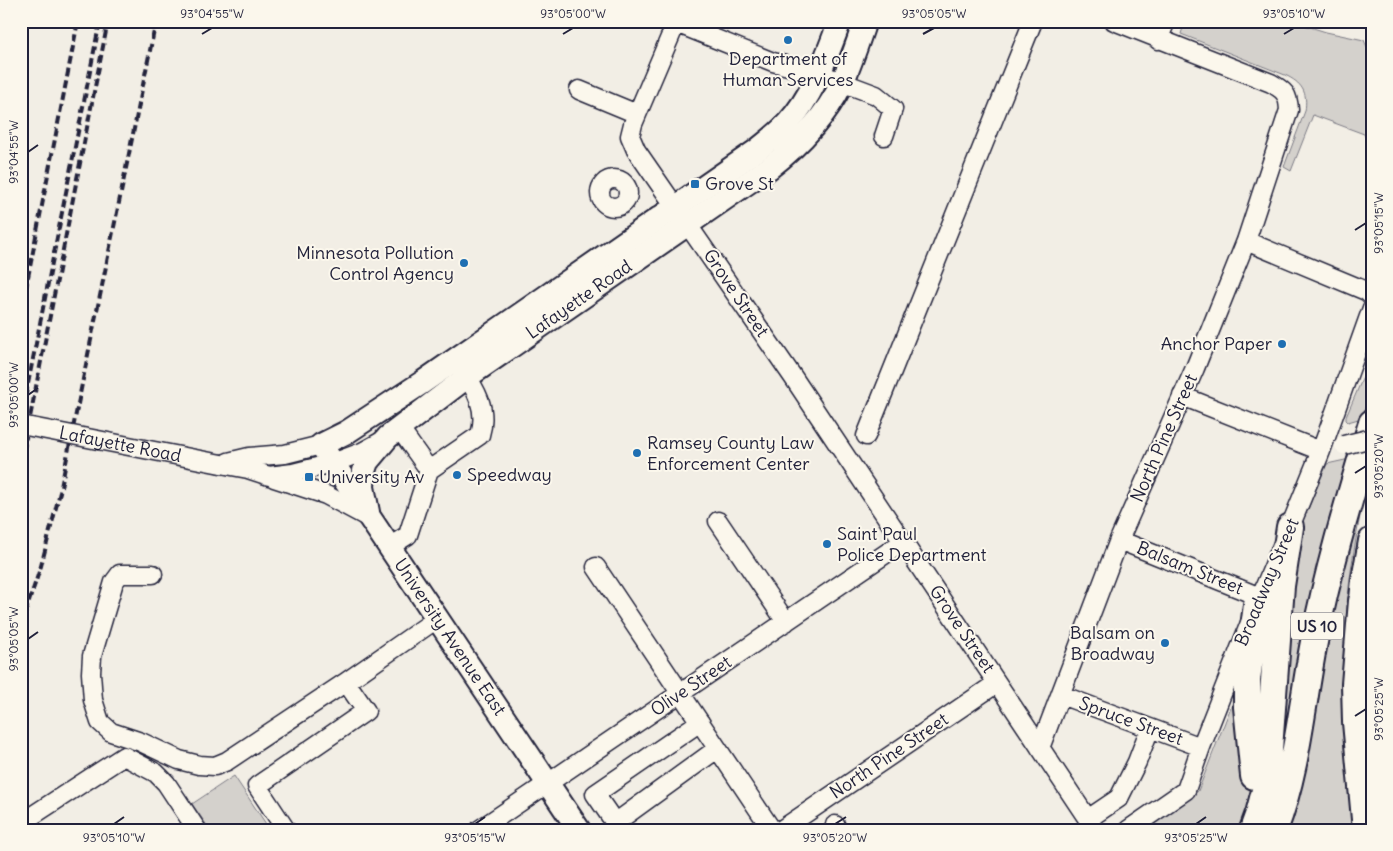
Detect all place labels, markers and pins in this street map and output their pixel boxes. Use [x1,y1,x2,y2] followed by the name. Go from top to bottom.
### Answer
[782,34,794,46] marker: Department of Human Services
[723,47,853,91] place label: Department of Human Services
[705,172,774,195] place label: Grove St
[689,178,701,190] marker: Grove St
[296,241,454,285] place label: Minnesota Pollution Control Agency
[458,257,470,269] marker: Minnesota Pollution Control Agency
[1161,332,1273,355] place label: Anchor Paper
[1276,338,1288,350] marker: Anchor Paper
[647,431,814,475] place label: Ramsey County Law Enforcement Center
[631,447,643,459] marker: Ramsey County Law Enforcement Center
[467,463,552,486] place label: Speedway
[319,465,425,488] place label: University Av
[451,469,463,481] marker: Speedway
[303,471,315,483] marker: University Av
[837,522,987,566] place label: Saint Paul Police Department
[821,538,833,550] marker: Saint Paul Police Department
[1070,621,1155,665] place label: Balsam on Broadway
[1159,637,1171,649] marker: Balsam on Broadway

